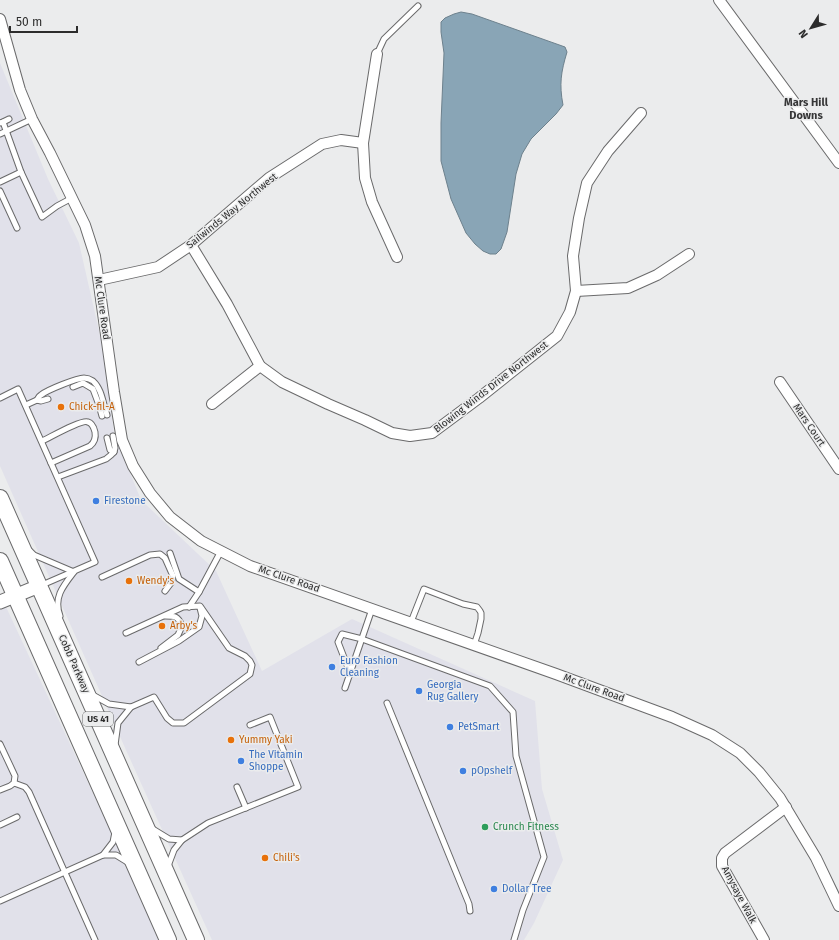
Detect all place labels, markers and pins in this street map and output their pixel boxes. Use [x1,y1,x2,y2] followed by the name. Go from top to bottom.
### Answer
[69,401,115,413] place label: Chick-fil-A
[56,402,66,412] marker: Chick-fil-A
[104,495,146,507] place label: Firestone
[91,496,101,506] marker: Firestone
[137,575,174,587] place label: Wendy's
[124,576,134,586] marker: Wendy's
[170,620,197,632] place label: Arby's
[157,621,167,631] marker: Arby's
[340,655,398,679] place label: Euro Fashion Cleaning
[327,662,337,672] marker: Euro Fashion Cleaning
[427,679,478,703] place label: Georgia Rug Gallery
[414,686,424,696] marker: Georgia Rug Gallery
[458,721,500,733] place label: PetSmart
[445,722,455,732] marker: PetSmart
[239,734,293,746] place label: Yummy Yaki
[226,735,236,745] marker: Yummy Yaki
[249,749,303,773] place label: The Vitamin Shoppe
[236,756,246,766] marker: The Vitamin Shoppe
[471,765,513,777] place label: pOpshelf
[458,766,468,776] marker: pOpshelf
[493,821,559,833] place label: Crunch Fitness
[480,822,490,832] marker: Crunch Fitness
[273,852,300,864] place label: Chili's
[260,853,270,863] marker: Chili's
[502,883,551,895] place label: Dollar Tree
[489,884,499,894] marker: Dollar Tree

